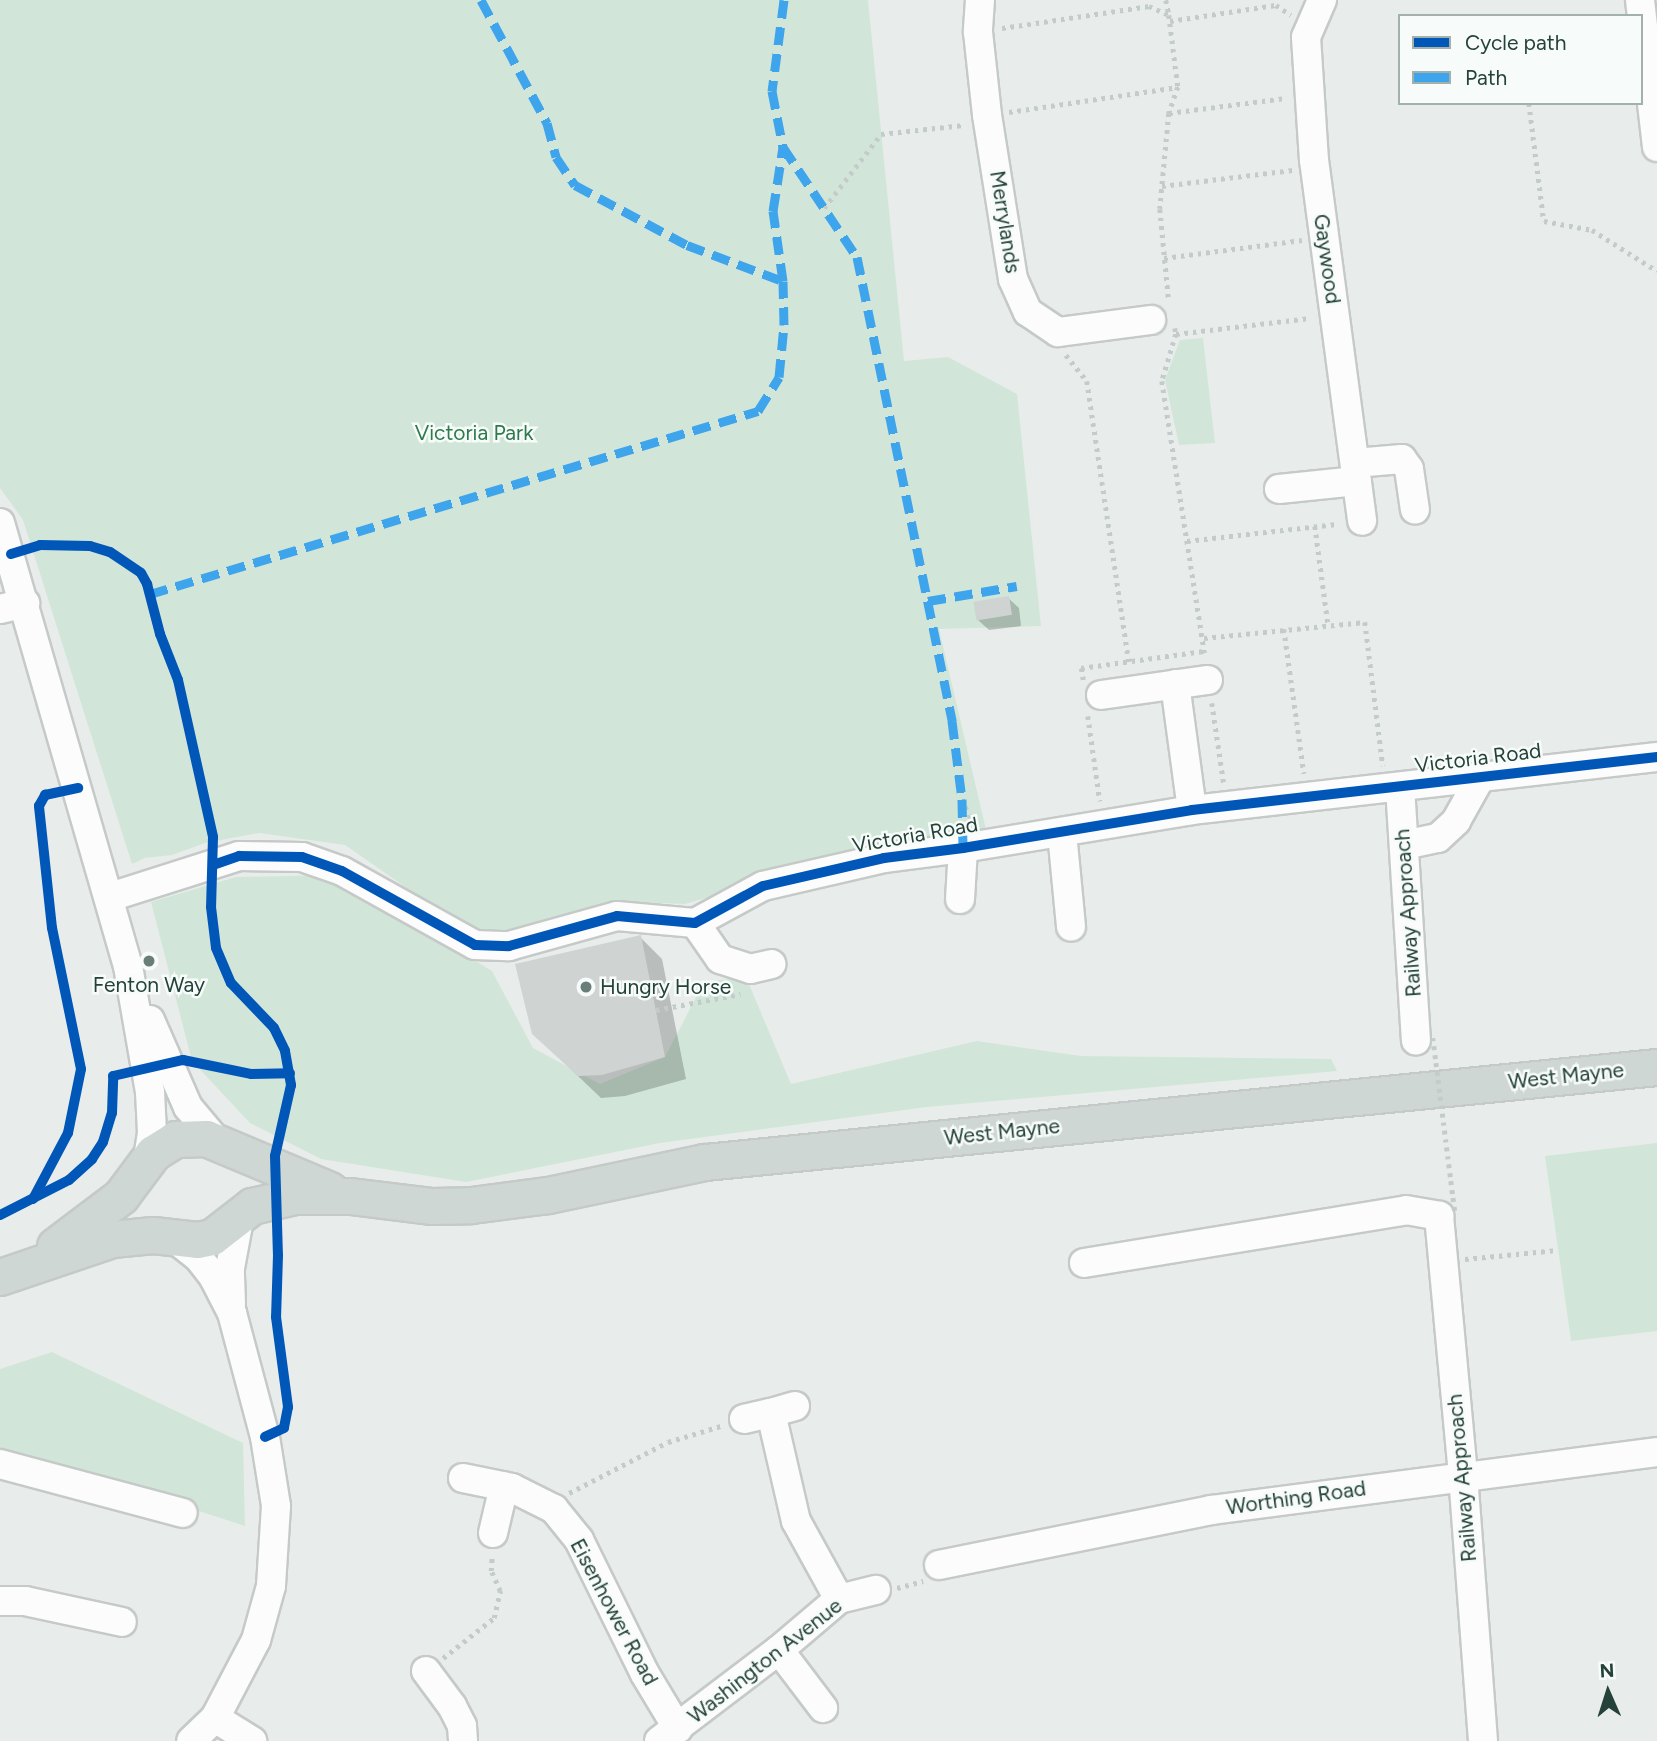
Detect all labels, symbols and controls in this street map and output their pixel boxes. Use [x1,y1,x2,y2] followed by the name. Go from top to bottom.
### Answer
[1398,14,1643,105] legend
[1465,30,1566,55] text: Cycle path
[1465,65,1507,90] text: Path
[984,169,1026,275] street label: Merrylands
[1308,212,1346,306] street label: Gaywood
[415,420,533,446] park label: Victoria Park
[1413,738,1543,778] street label: Victoria Road
[850,812,980,858] street label: Victoria Road
[1390,828,1426,998] street label: Railway Approach
[141,953,157,969] marker: Fenton Way
[93,972,205,998] place label: Fenton Way
[600,974,731,1000] place label: Hungry Horse
[578,979,594,995] marker: Hungry Horse
[1507,1057,1625,1095] street label: West Mayne
[943,1113,1061,1151] street label: West Mayne
[1442,1393,1482,1563] street label: Railway Approach
[1225,1476,1367,1520] street label: Worthing Road
[565,1534,663,1690] street label: Eisenhower Road
[683,1593,847,1729] street label: Washington Avenue
[1573,1657,1643,1727] north arrow
[1599,1659,1615,1682] text: N

